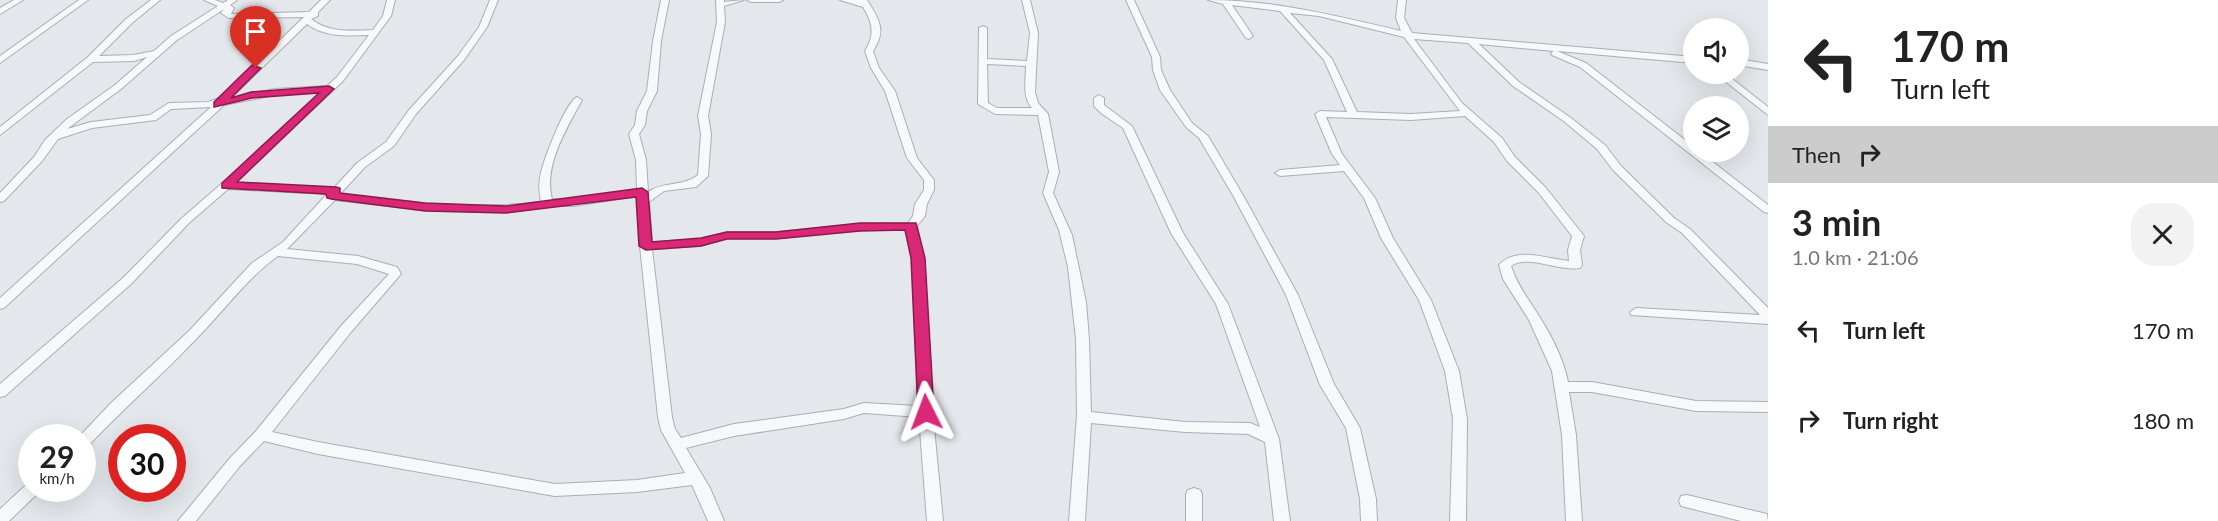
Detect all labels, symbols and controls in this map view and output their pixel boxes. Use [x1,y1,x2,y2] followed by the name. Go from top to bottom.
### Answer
[230,6,281,68] pin
[239,15,272,48] icon: arrive
[1683,18,1749,162] map controls
[1683,18,1749,84] button: sound
[1891,21,2009,71] text: 170 m
[1792,24,1870,102] icon: left
[1891,72,1990,105] text: Turn left
[1683,96,1749,162] button: layers
[1853,138,1886,171] icon: right
[1792,141,1841,168] text: Then
[1792,200,1881,244] text: 3 min
[2131,203,2194,266] button: close
[1792,245,1919,269] text: 1.0 km · 21:06
[1792,314,1825,347] icon: left
[1843,317,1925,344] text: Turn left
[2132,317,2194,344] text: 170 m
[894,380,958,444] position arrow
[1792,404,1825,437] icon: right
[1843,407,1938,434] text: Turn right
[2132,407,2194,434] text: 180 m
[108,424,186,502] speed limit sign: 30
[40,438,74,474] text: 29
[39,469,75,487] text: km/h

